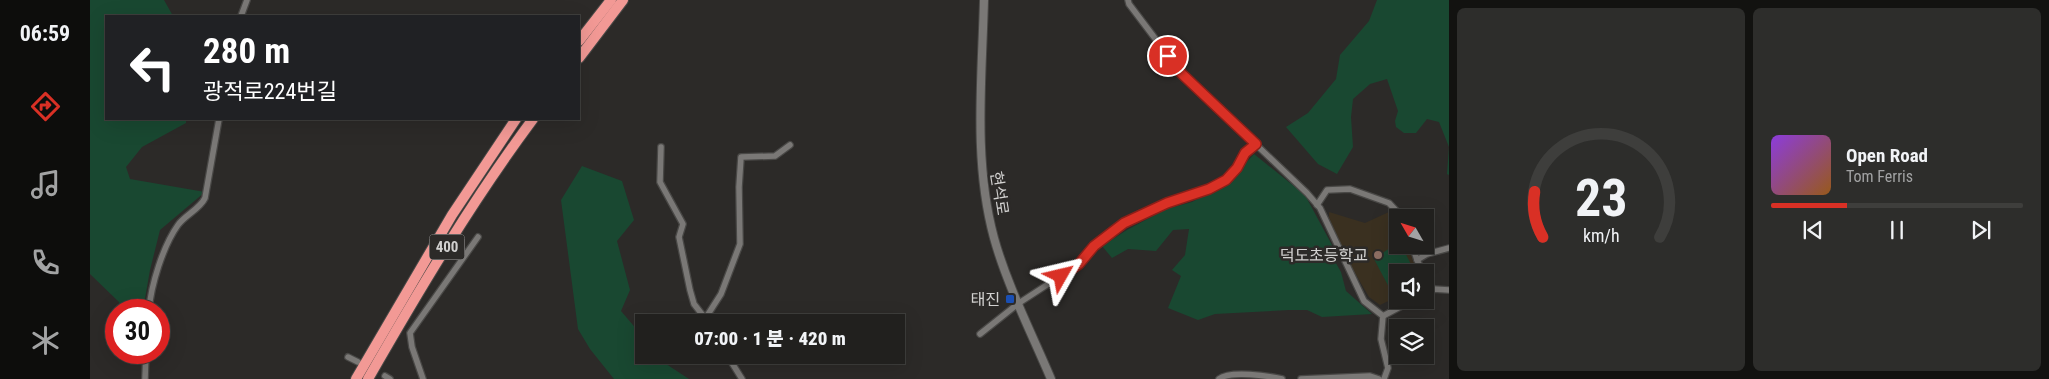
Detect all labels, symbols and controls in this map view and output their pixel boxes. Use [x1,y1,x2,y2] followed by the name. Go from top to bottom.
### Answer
[20,21,70,46] text: 06:59
[203,31,290,72] text: 280 m
[120,35,185,100] icon: left
[1147,35,1189,77] pin
[1154,42,1182,70] icon: arrive
[203,79,337,104] text: 광적로224번길
[28,89,63,124] icon: directions
[1846,144,1928,167] text: Open Road
[28,167,63,202] icon: music
[1846,167,1913,186] text: Tom Ferris
[1575,168,1627,229] text: 23
[987,170,1012,217] street label: 현석로
[1389,209,1434,254] north arrow
[1389,209,1434,364] map controls
[1799,216,1827,244] icon: previous
[1883,216,1911,244] icon: pause
[1967,216,1995,244] icon: next
[1583,225,1619,246] text: km/h
[430,234,464,260] road number: 400
[28,245,63,280] icon: phone
[1280,246,1368,265] place label: 덕도초등학교
[1034,249,1086,301] position arrow
[1372,249,1384,261] marker: 덕도초등학교
[1389,264,1434,309] button: sound
[971,290,1000,309] place label: 태진
[1004,293,1016,305] marker: 태진
[105,299,170,364] speed limit sign: 30
[1389,319,1434,364] button: layers
[28,323,63,358] icon: climate
[694,327,846,350] text: 07:00 · 1 분 · 420 m

